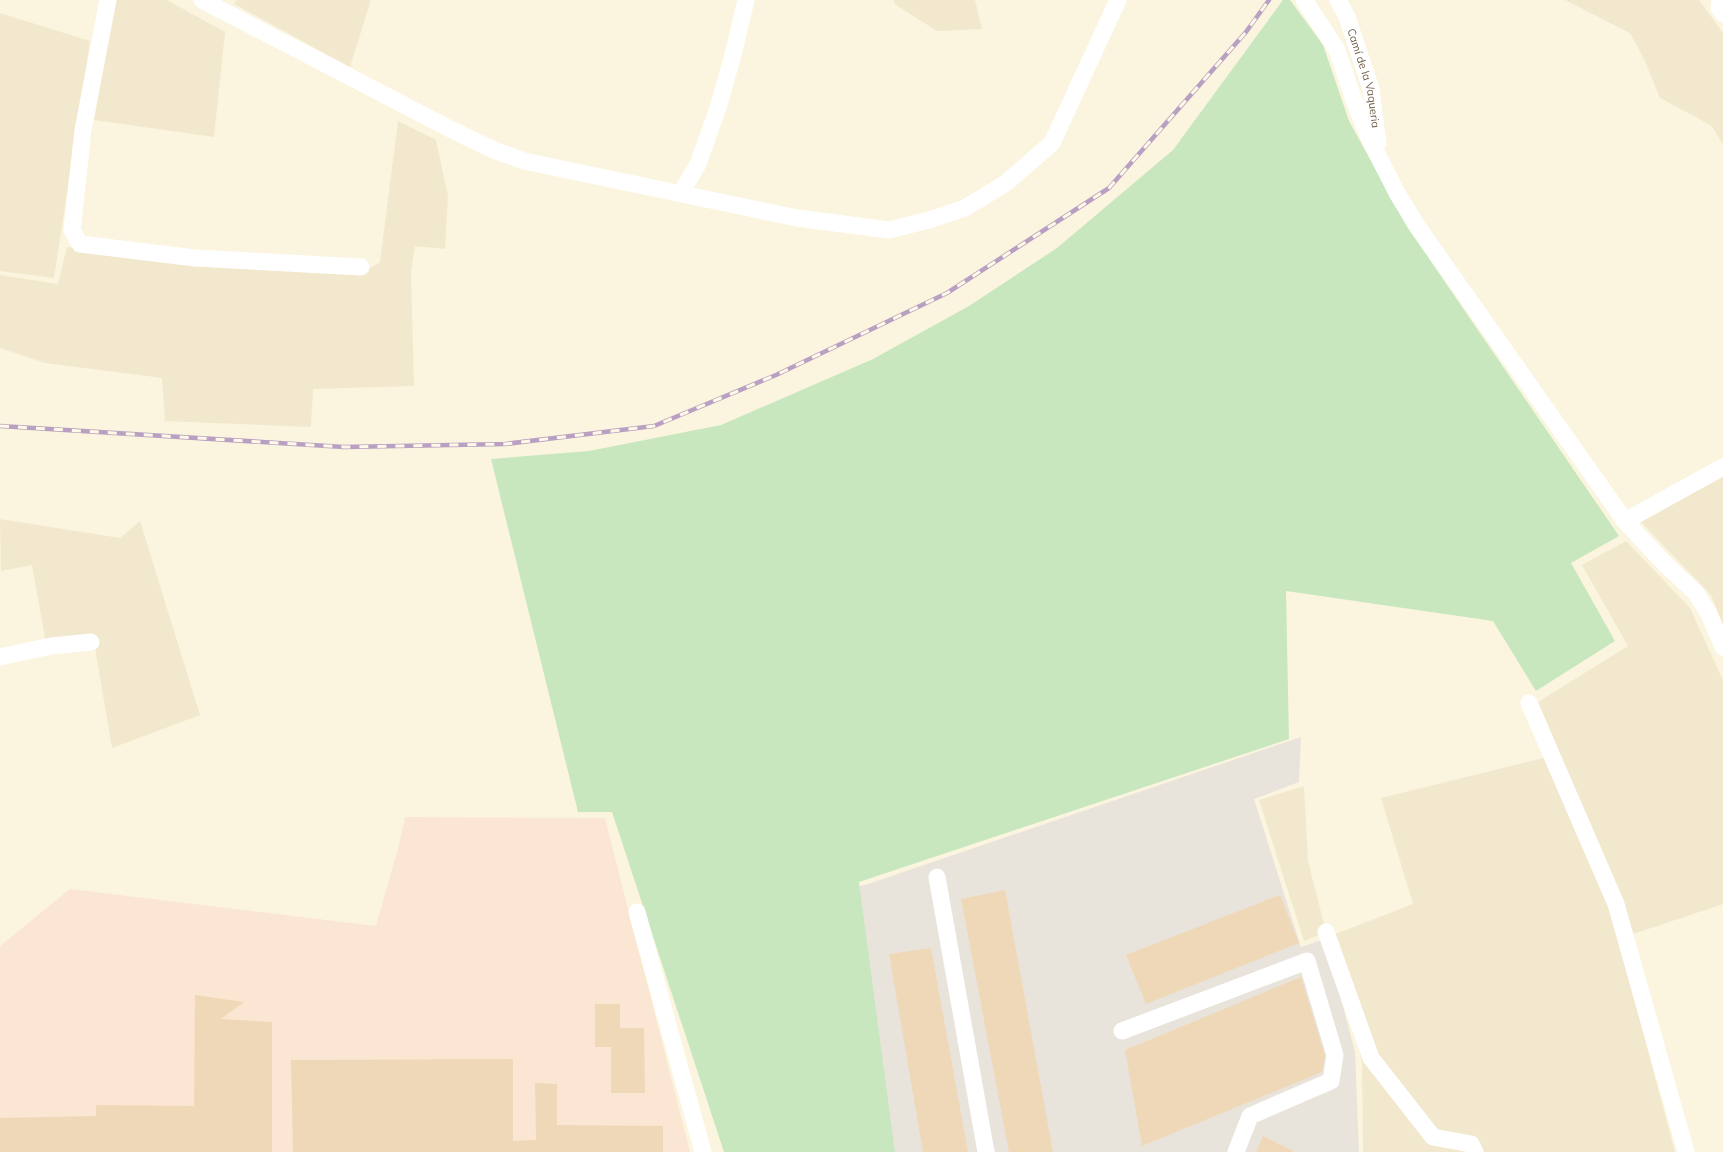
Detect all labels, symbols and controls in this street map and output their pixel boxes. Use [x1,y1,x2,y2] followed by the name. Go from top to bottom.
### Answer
[1344,27,1383,129] street label: Camí de la Vaqueria

